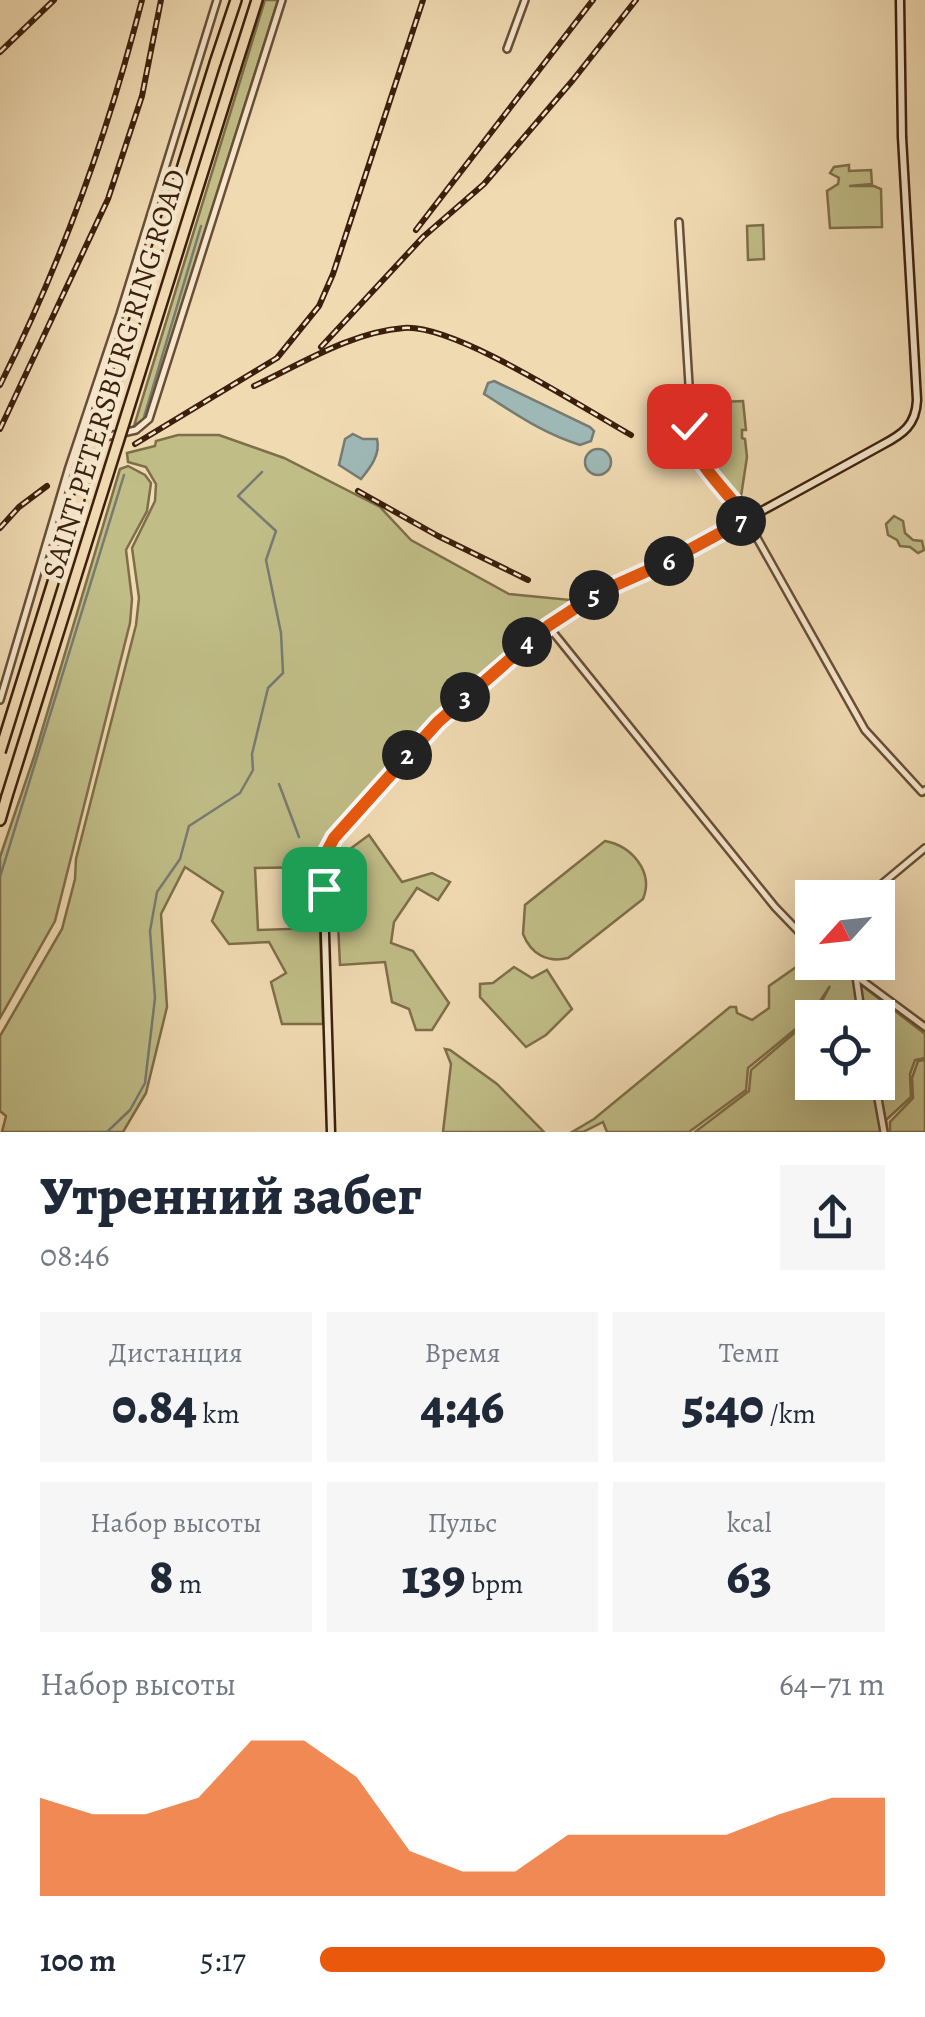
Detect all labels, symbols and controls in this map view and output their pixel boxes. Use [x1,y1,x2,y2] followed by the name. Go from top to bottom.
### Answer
[33,164,195,584] street label: SAINT PETERSBURG RING ROAD
[647,384,732,469] pin
[662,399,717,454] icon: check
[716,496,766,546] pin: 7
[735,502,747,540] text: 7
[644,536,694,586] pin: 6
[662,542,676,580] text: 6
[569,570,619,620] pin: 5
[588,576,600,614] text: 5
[502,617,552,667] pin: 4
[520,623,534,661] text: 4
[440,672,490,722] pin: 3
[459,678,471,716] text: 3
[382,730,432,780] pin: 2
[400,736,414,774] text: 2
[282,847,367,932] pin
[297,862,352,917] icon: arrive
[795,880,895,980] north arrow
[795,880,895,1100] map controls
[795,1000,895,1100] button: locate
[40,1158,422,1233] text: Утренний забег
[780,1165,885,1270] button: share
[40,1233,109,1277] text: 08:46
[109,1334,243,1372] text: Дистанция
[424,1334,501,1372] text: Время
[719,1334,780,1372] text: Темп
[112,1372,197,1440] text: 0.84
[421,1372,504,1440] text: 4:46
[682,1372,764,1440] text: 5:40
[197,1395,240,1433] text: km
[764,1395,816,1433] text: /km
[90,1504,262,1542] text: Набор высоты
[427,1504,498,1542] text: Пульс
[727,1504,772,1542] text: kcal
[149,1542,173,1610] text: 8
[402,1542,465,1610] text: 139
[726,1542,772,1610] text: 63
[173,1565,202,1603] text: m
[465,1565,523,1603] text: bpm
[40,1662,236,1706] text: Набор высоты
[779,1662,885,1706] text: 64–71 m
[40,1938,116,1982] text: 100 m
[200,1938,246,1982] text: 5:17

